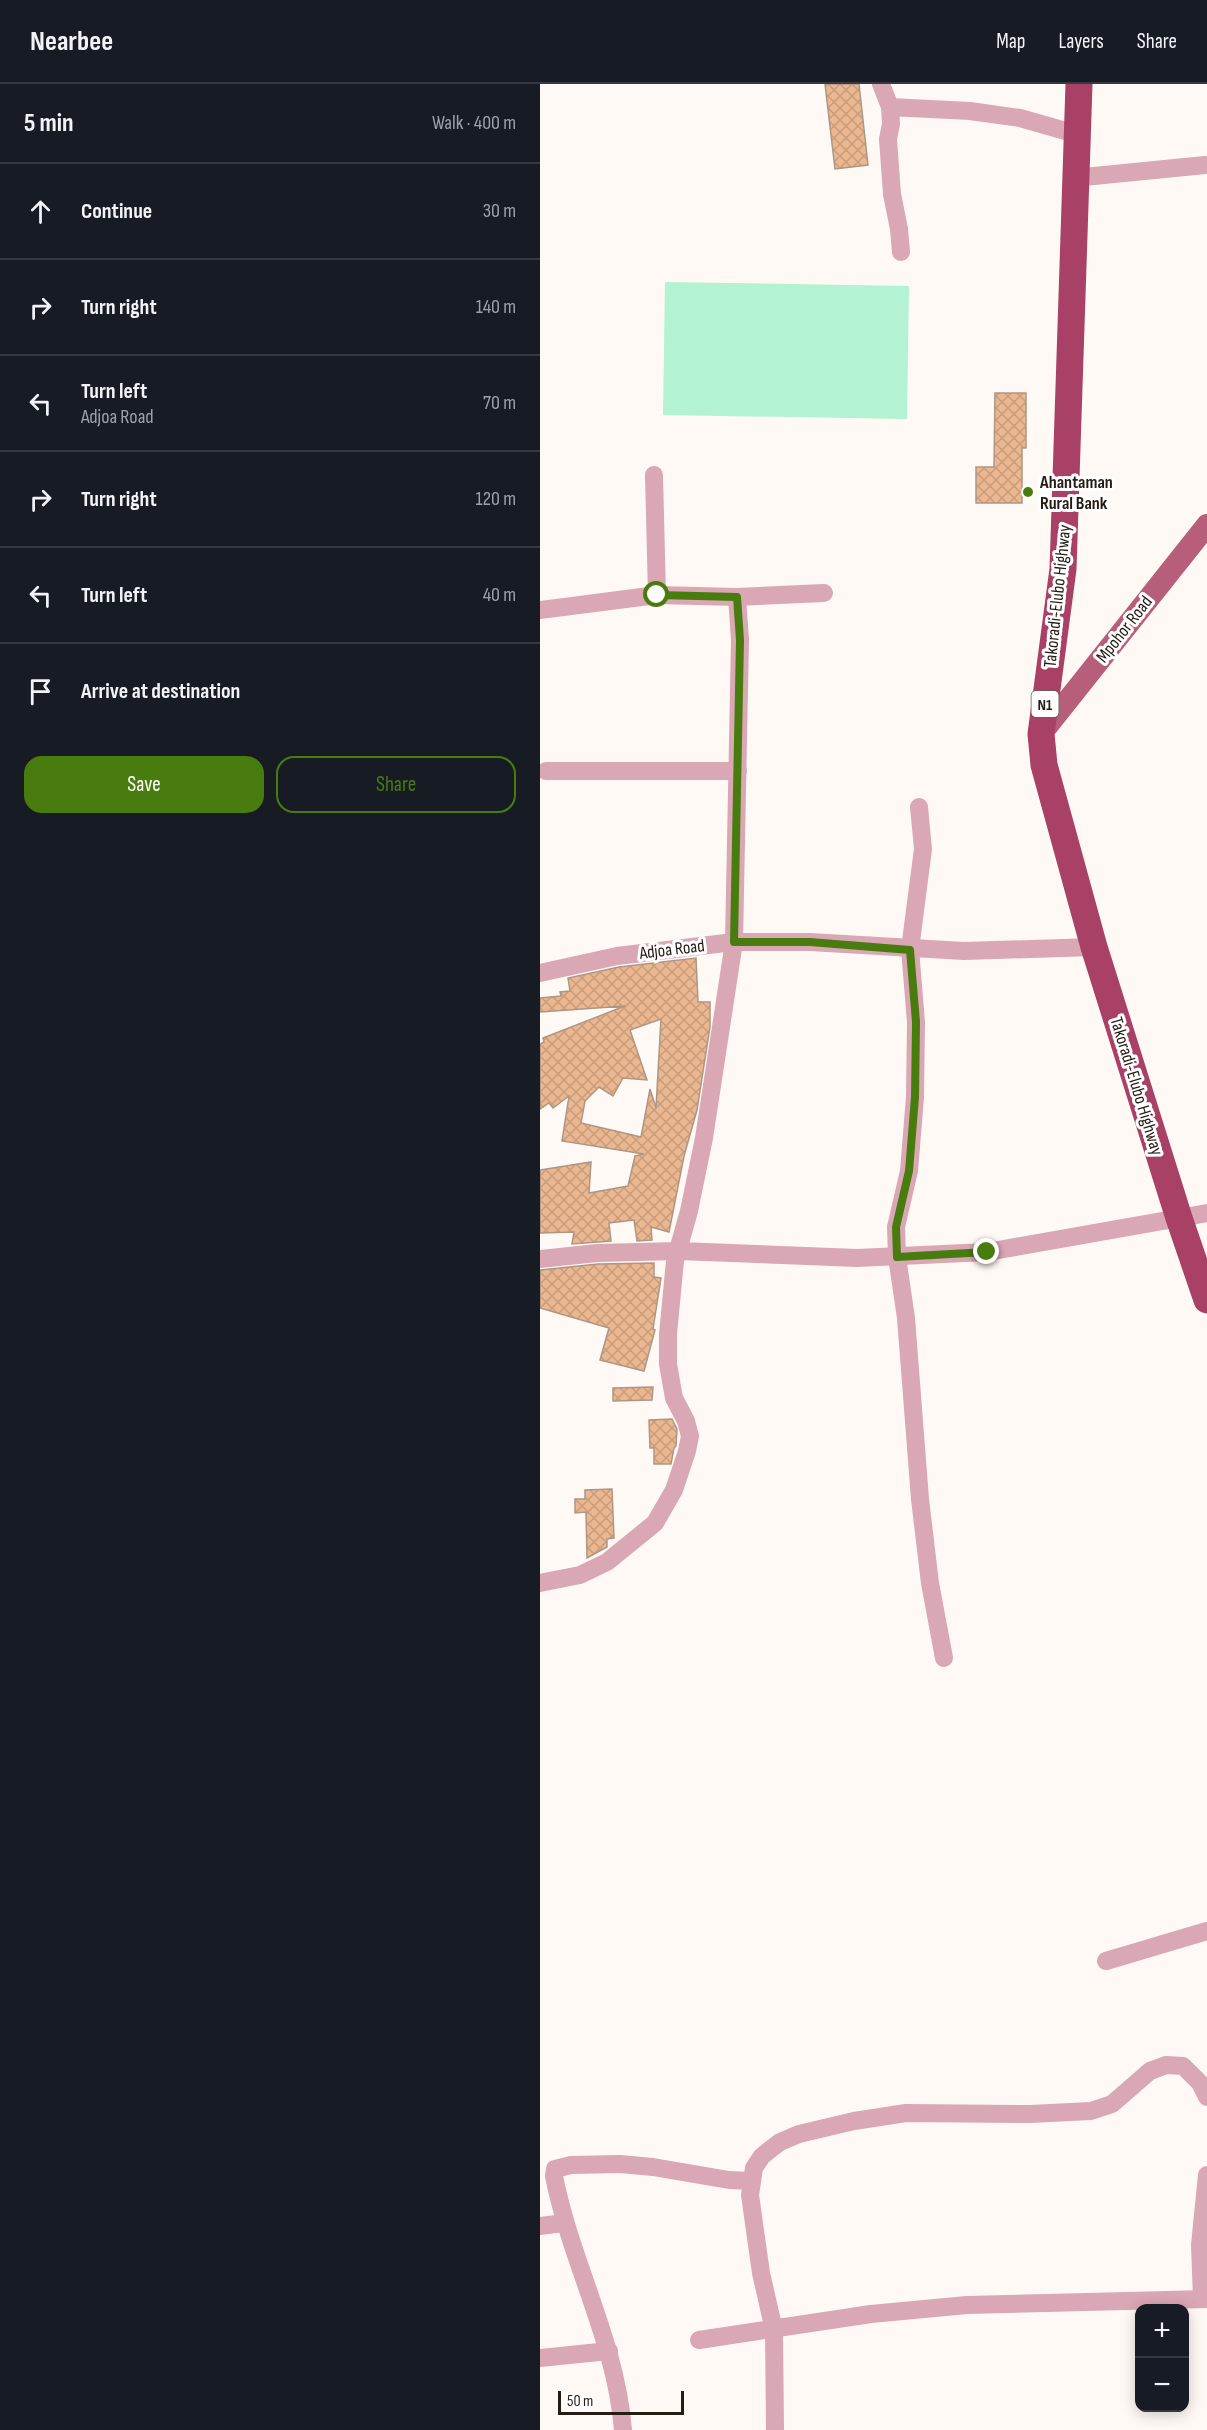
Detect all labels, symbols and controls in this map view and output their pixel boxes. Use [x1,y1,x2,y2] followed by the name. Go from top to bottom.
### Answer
[30,25,113,58] text: Nearbee
[996,29,1025,54] text: Map
[1058,29,1104,54] text: Layers
[1137,29,1177,54] text: Share
[24,108,74,139] text: 5 min
[432,111,516,135] text: Walk · 400 m
[24,195,57,228] icon: ahead
[81,198,152,225] text: Continue
[483,199,516,223] text: 30 m
[24,291,57,324] icon: right
[81,294,157,321] text: Turn right
[476,295,516,319] text: 140 m
[81,378,147,405] text: Turn left
[24,387,57,420] icon: left
[483,391,516,415] text: 70 m
[81,405,154,429] text: Adjoa Road
[1039,472,1113,514] place label: Ahantaman Rural Bank
[24,483,57,516] icon: right
[1021,485,1035,499] marker: Ahantaman Rural Bank
[81,486,157,513] text: Turn right
[476,487,516,511] text: 120 m
[1040,524,1075,668] street label: Takoradi-Elubo Highway
[24,579,57,612] icon: left
[643,581,669,607] route start
[81,582,147,609] text: Turn left
[483,583,516,607] text: 40 m
[1092,592,1157,667] street label: Mpohor Road
[24,675,57,708] icon: arrive
[81,678,240,705] text: Arrive at destination
[1032,691,1058,717] road number: N1
[24,756,264,813] button: Save
[276,756,516,813] button: Share
[637,935,706,964] street label: Adjoa Road
[1106,1014,1168,1158] street label: Takoradi-Elubo Highway
[973,1238,999,1264] route end
[1135,2304,1189,2412] map controls
[1135,2304,1189,2358] button: +
[1135,2358,1189,2412] button: −
[558,2388,684,2416] scale bar
[567,2392,593,2411] text: 50 m

